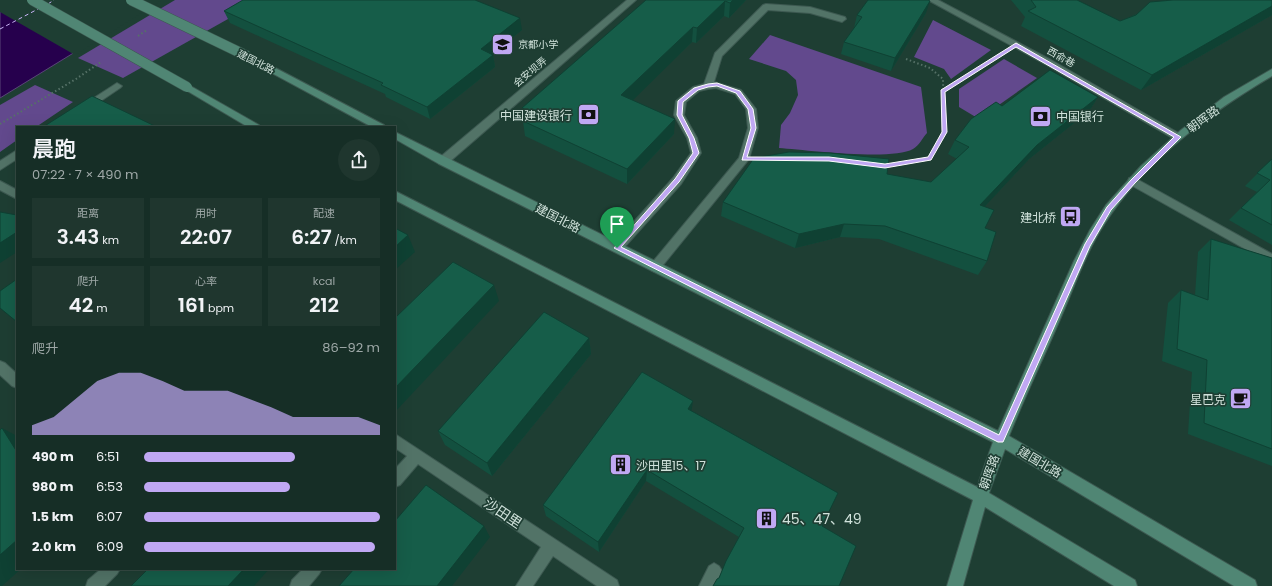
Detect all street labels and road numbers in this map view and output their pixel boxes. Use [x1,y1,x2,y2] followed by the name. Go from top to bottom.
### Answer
[1044,43,1078,71] street label: 西俞巷
[235,46,277,78] street label: 建国北路
[510,53,550,91] street label: 会安坝弄
[1183,102,1223,136] street label: 朝晖路
[533,200,583,236] street label: 建国北路
[1015,442,1065,482] street label: 建国北路
[975,452,1003,492] street label: 朝晖路
[480,493,526,533] street label: 沙田里

